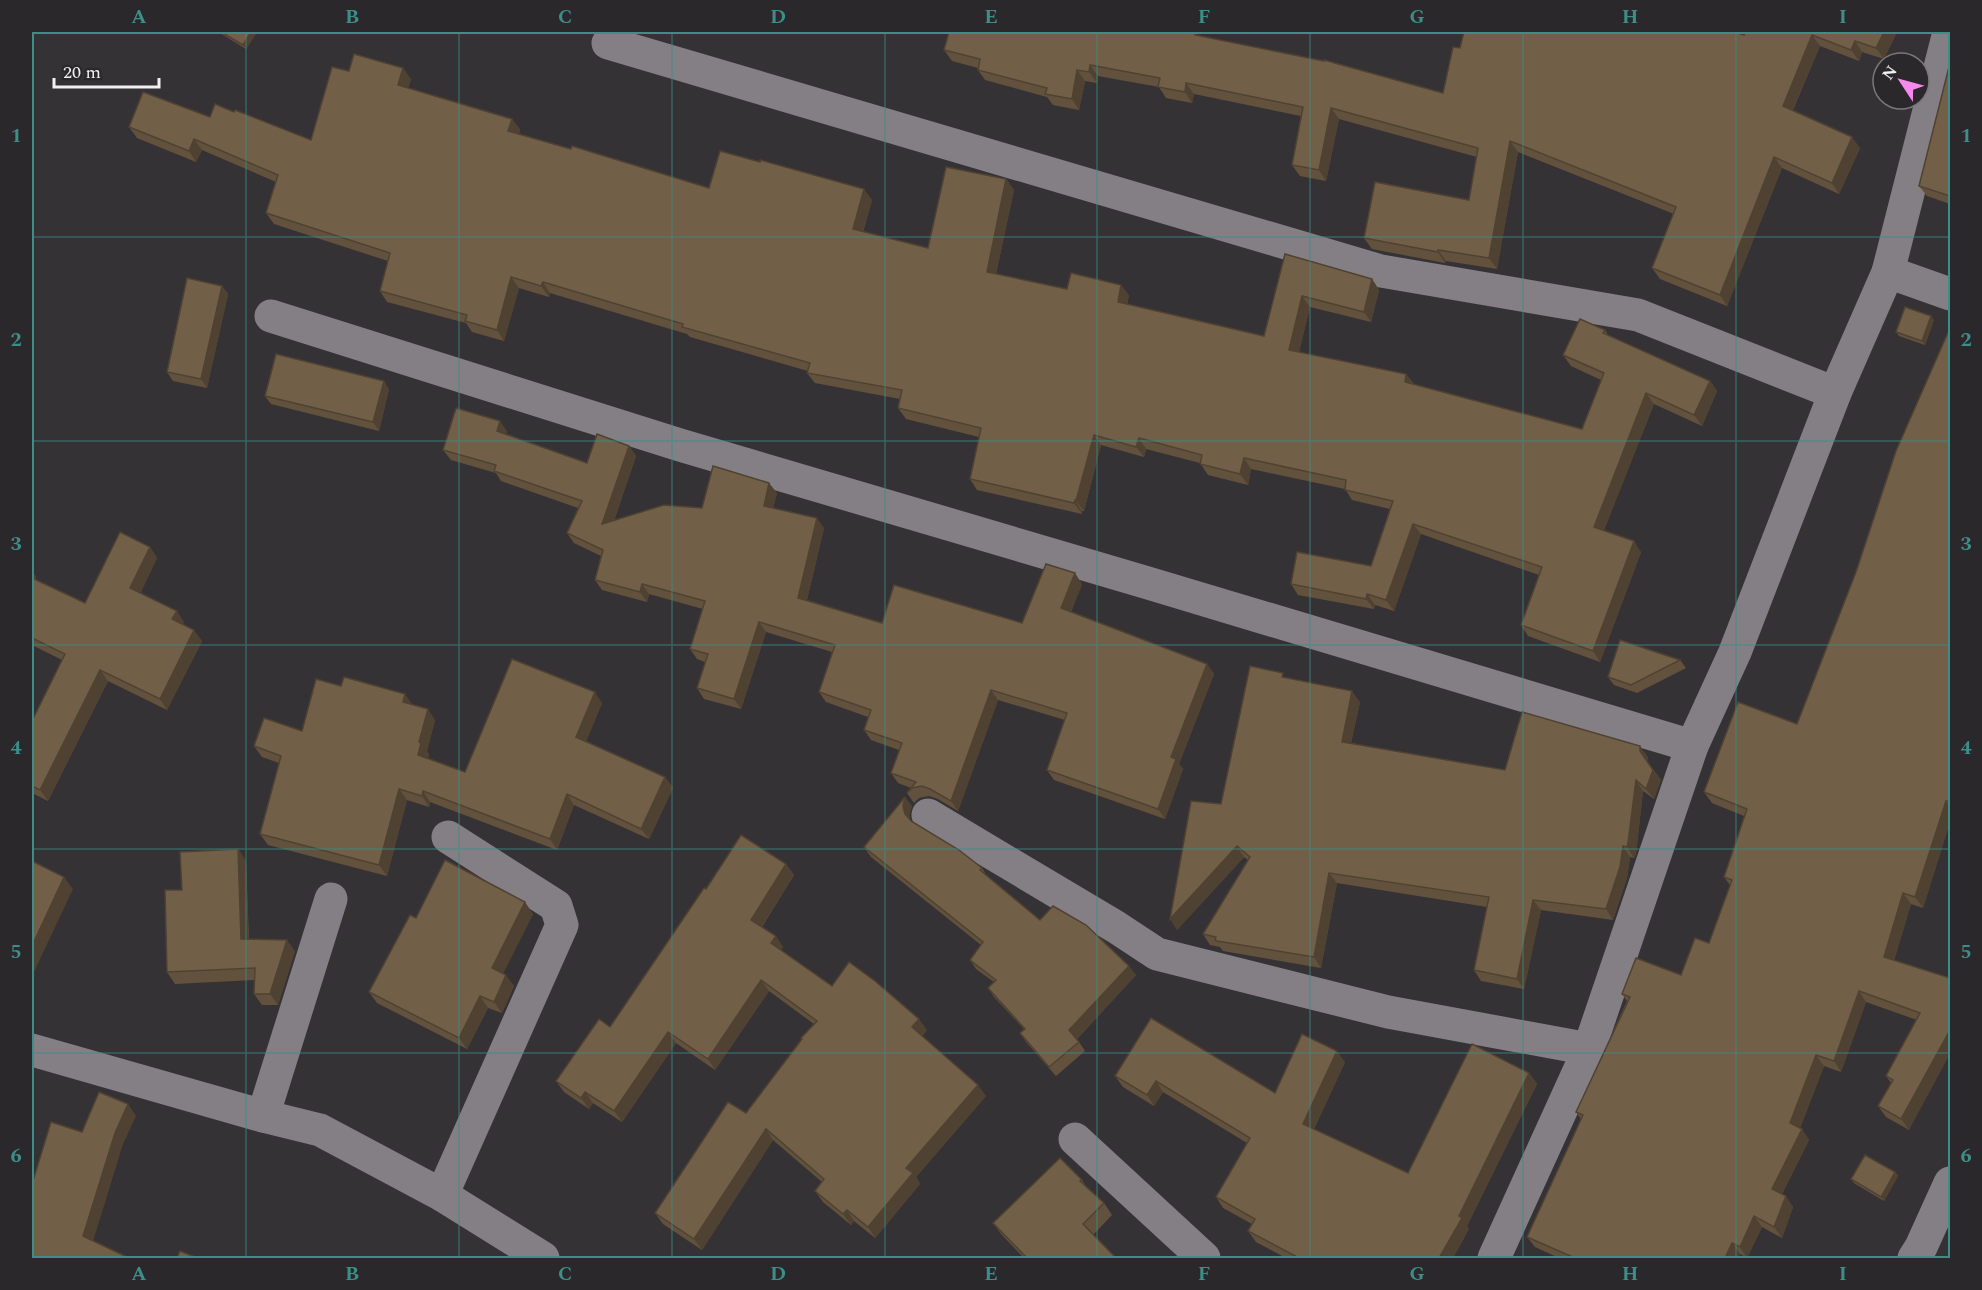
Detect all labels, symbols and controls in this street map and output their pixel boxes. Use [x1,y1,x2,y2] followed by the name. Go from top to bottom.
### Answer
[131,2,147,32] text: A
[345,2,359,32] text: B
[558,2,572,32] text: C
[770,2,786,32] text: D
[984,2,998,32] text: E
[1198,2,1210,32] text: F
[1409,2,1425,32] text: G
[1622,2,1638,32] text: H
[1839,2,1847,32] text: I
[54,51,159,89] scale bar
[1871,51,1931,111] north arrow
[63,59,101,86] text: 20 m
[1876,60,1903,85] text: N
[10,121,22,151] text: 1
[1960,121,1972,151] text: 1
[10,325,22,355] text: 2
[1960,325,1972,355] text: 2
[10,529,22,559] text: 3
[1960,529,1972,559] text: 3
[10,733,22,763] text: 4
[1960,733,1972,763] text: 4
[10,937,22,967] text: 5
[1960,937,1972,967] text: 5
[10,1141,22,1171] text: 6
[1960,1141,1972,1171] text: 6
[131,1259,147,1289] text: A
[345,1259,359,1289] text: B
[558,1259,572,1289] text: C
[770,1259,786,1289] text: D
[984,1259,998,1289] text: E
[1198,1259,1210,1289] text: F
[1409,1259,1425,1289] text: G
[1622,1259,1638,1289] text: H
[1839,1259,1847,1289] text: I

